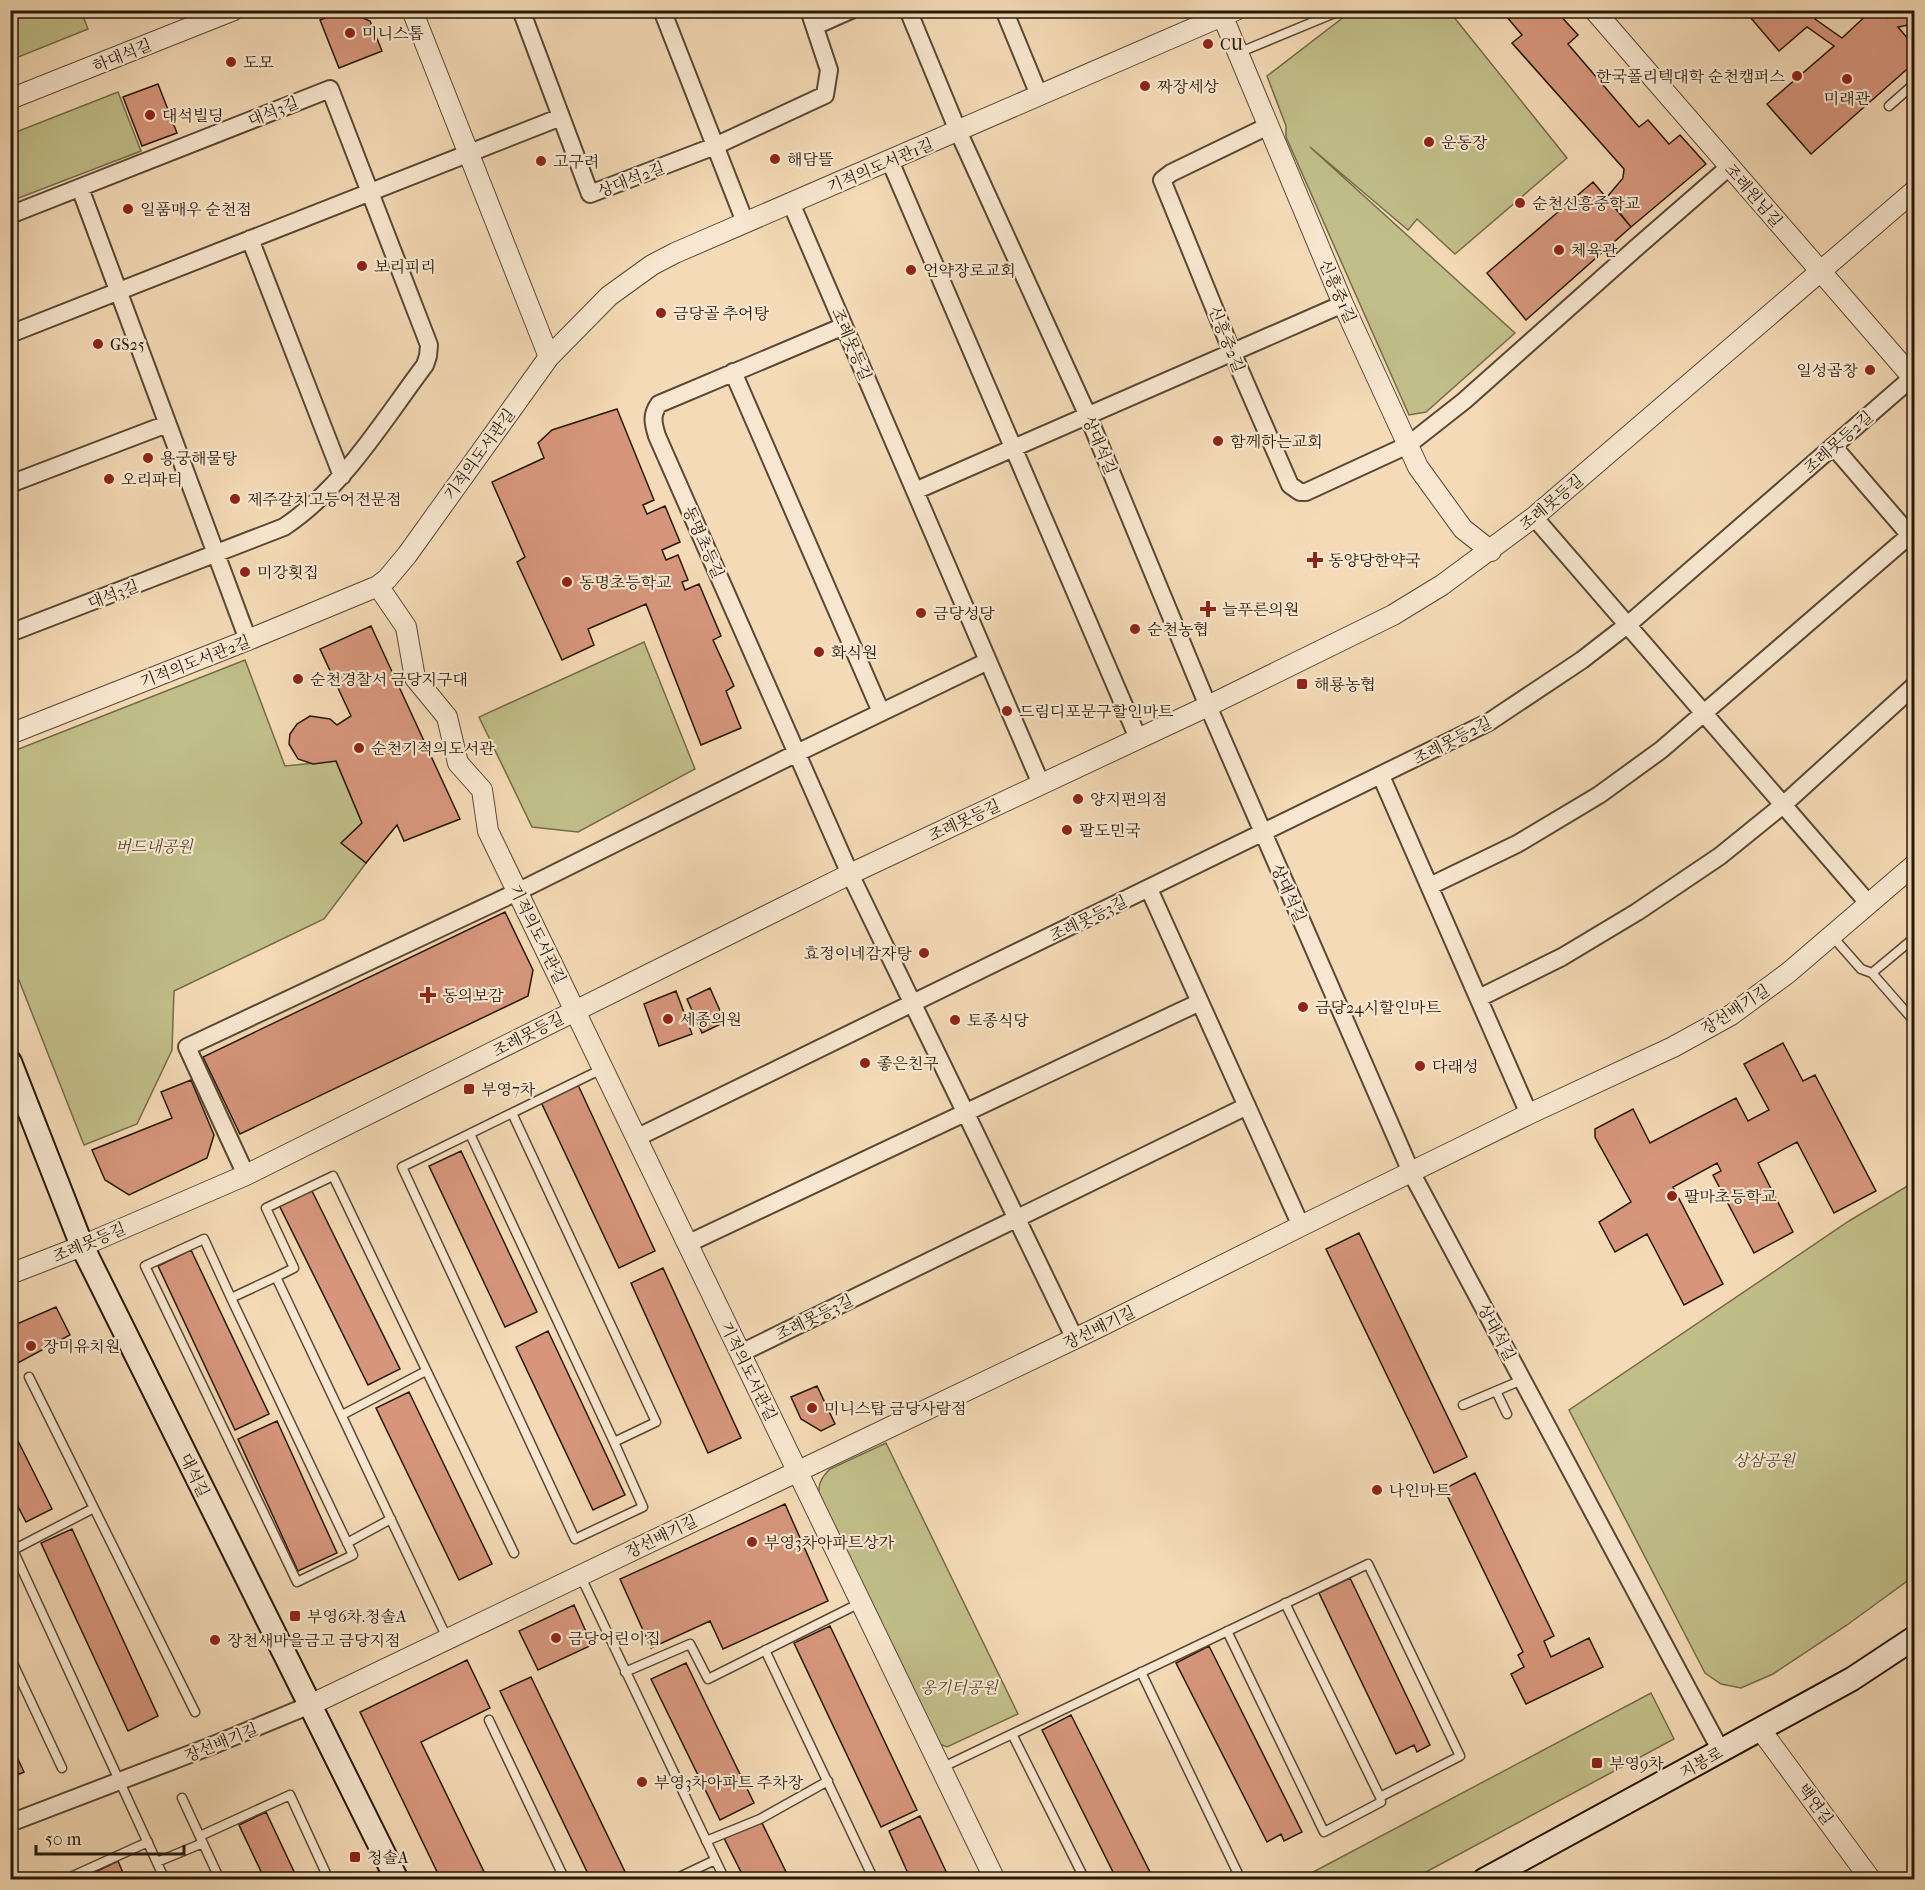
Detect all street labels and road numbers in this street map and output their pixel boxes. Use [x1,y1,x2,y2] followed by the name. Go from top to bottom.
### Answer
[90,35,154,76] street label: 하대석길
[245,93,301,130] street label: 대석3길
[824,134,936,196] street label: 기적의도서관1길
[595,158,667,201] street label: 상대석2길
[1721,160,1786,231] street label: 조례원님길
[1315,256,1360,326] street label: 신흥중1길
[1205,303,1248,375] street label: 신흥중2길
[828,305,875,383] street label: 조례못등길
[440,405,519,504] street label: 기적의도서관길
[1800,407,1877,478] street label: 조례못등2길
[1079,413,1120,477] street label: 상대석길
[1516,470,1587,534] street label: 조례못등길
[679,503,728,581] street label: 동명초등길
[85,576,141,613] street label: 대석3길
[137,632,253,691] street label: 기적의도서관2길
[1410,713,1495,768] street label: 조례못등2길
[925,796,1003,845] street label: 조례못등길
[1267,861,1310,925] street label: 상대석길
[505,881,570,987] street label: 기적의도서관길
[1046,892,1130,945] street label: 조례못등3길
[1698,980,1773,1038] street label: 장선배기길
[489,1008,567,1060] street label: 조례못등길
[50,1219,128,1266] street label: 조례못등길
[772,1291,856,1344] street label: 조례못등3길
[1474,1300,1519,1364] street label: 상대석길
[1060,1302,1138,1353] street label: 장선배기길
[716,1318,781,1424] street label: 기적의도서관길
[176,1450,213,1500] street label: 대석길
[622,1511,700,1562] street label: 장선배기길
[182,1719,261,1766] street label: 장선배기길
[1676,1743,1727,1782] street label: 지봉로
[1794,1780,1837,1829] street label: 백연길

